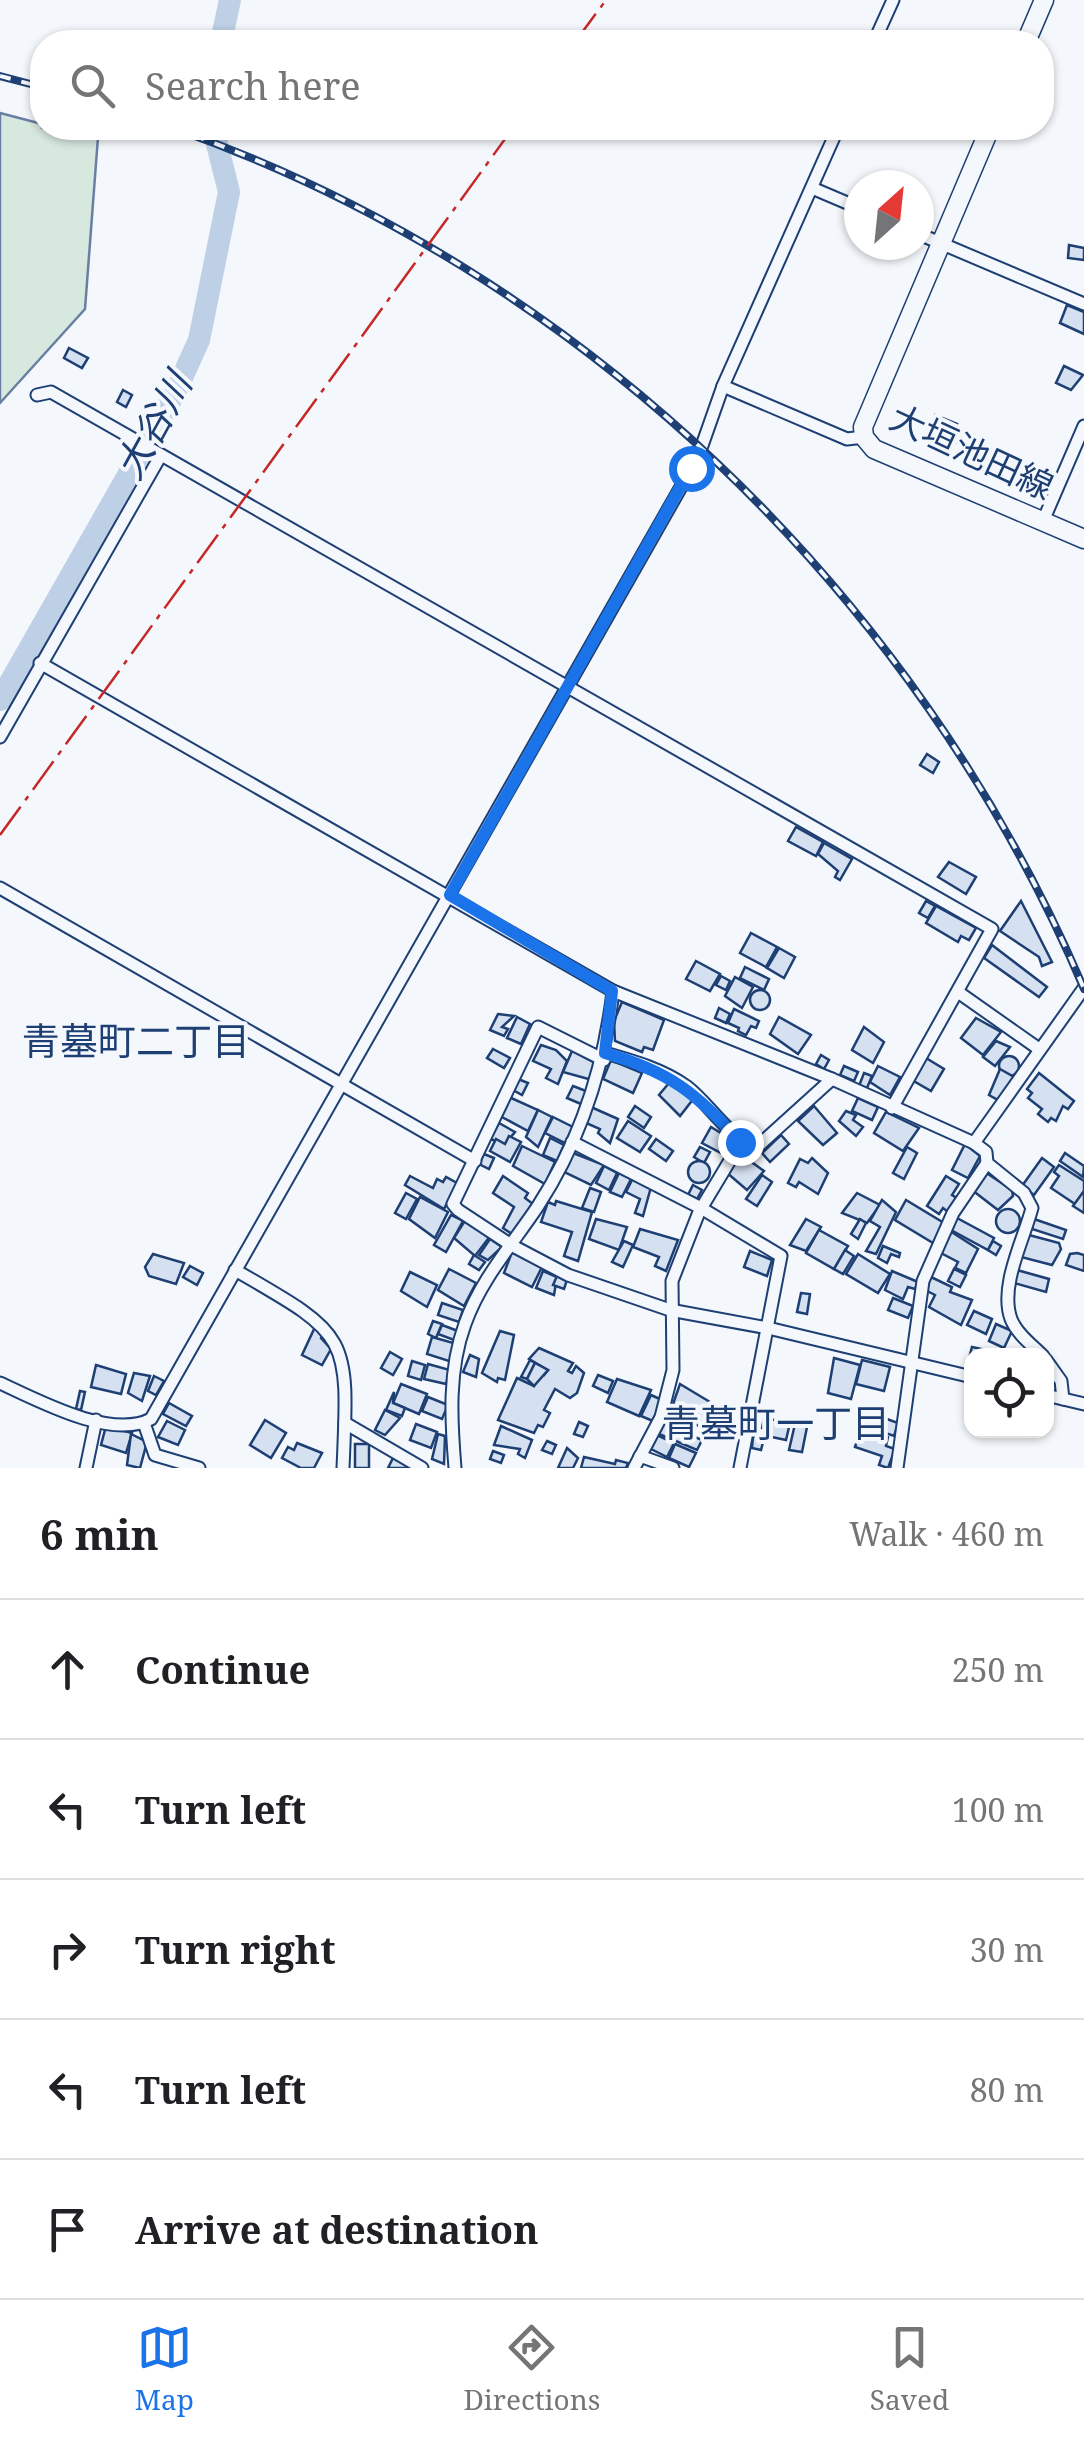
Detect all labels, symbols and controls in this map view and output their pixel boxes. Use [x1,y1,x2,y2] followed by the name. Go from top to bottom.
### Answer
[30,30,1054,140] search box
[65,58,120,113] icon: search
[145,59,361,111] text: Search here
[844,170,934,260] north arrow
[102,359,204,487] water label: 大谷川
[883,393,1061,509] street label: 大垣池田線
[669,446,715,492] route start
[22,1014,250,1066] district label: 青墓町二丁目
[718,1120,764,1166] route end
[964,1348,1054,1438] map controls
[964,1348,1054,1438] button: locate
[662,1396,890,1448] district label: 青墓町一丁目
[40,1505,159,1562] text: 6 min
[849,1512,1044,1555] text: Walk · 460 m
[40,1642,95,1697] icon: ahead
[135,1643,310,1695] text: Continue
[952,1648,1044,1691] text: 250 m
[40,1782,95,1837] icon: left
[135,1783,306,1835] text: Turn left
[952,1788,1044,1831] text: 100 m
[40,1922,95,1977] icon: right
[135,1923,336,1975] text: Turn right
[970,1928,1044,1971] text: 30 m
[40,2062,95,2117] icon: left
[135,2063,306,2115] text: Turn left
[970,2068,1044,2111] text: 80 m
[40,2202,95,2257] icon: arrive
[135,2203,539,2255] text: Arrive at destination
[135,2320,194,2418] tab: Map
[463,2320,600,2418] tab: Directions
[870,2320,949,2418] tab: Saved

